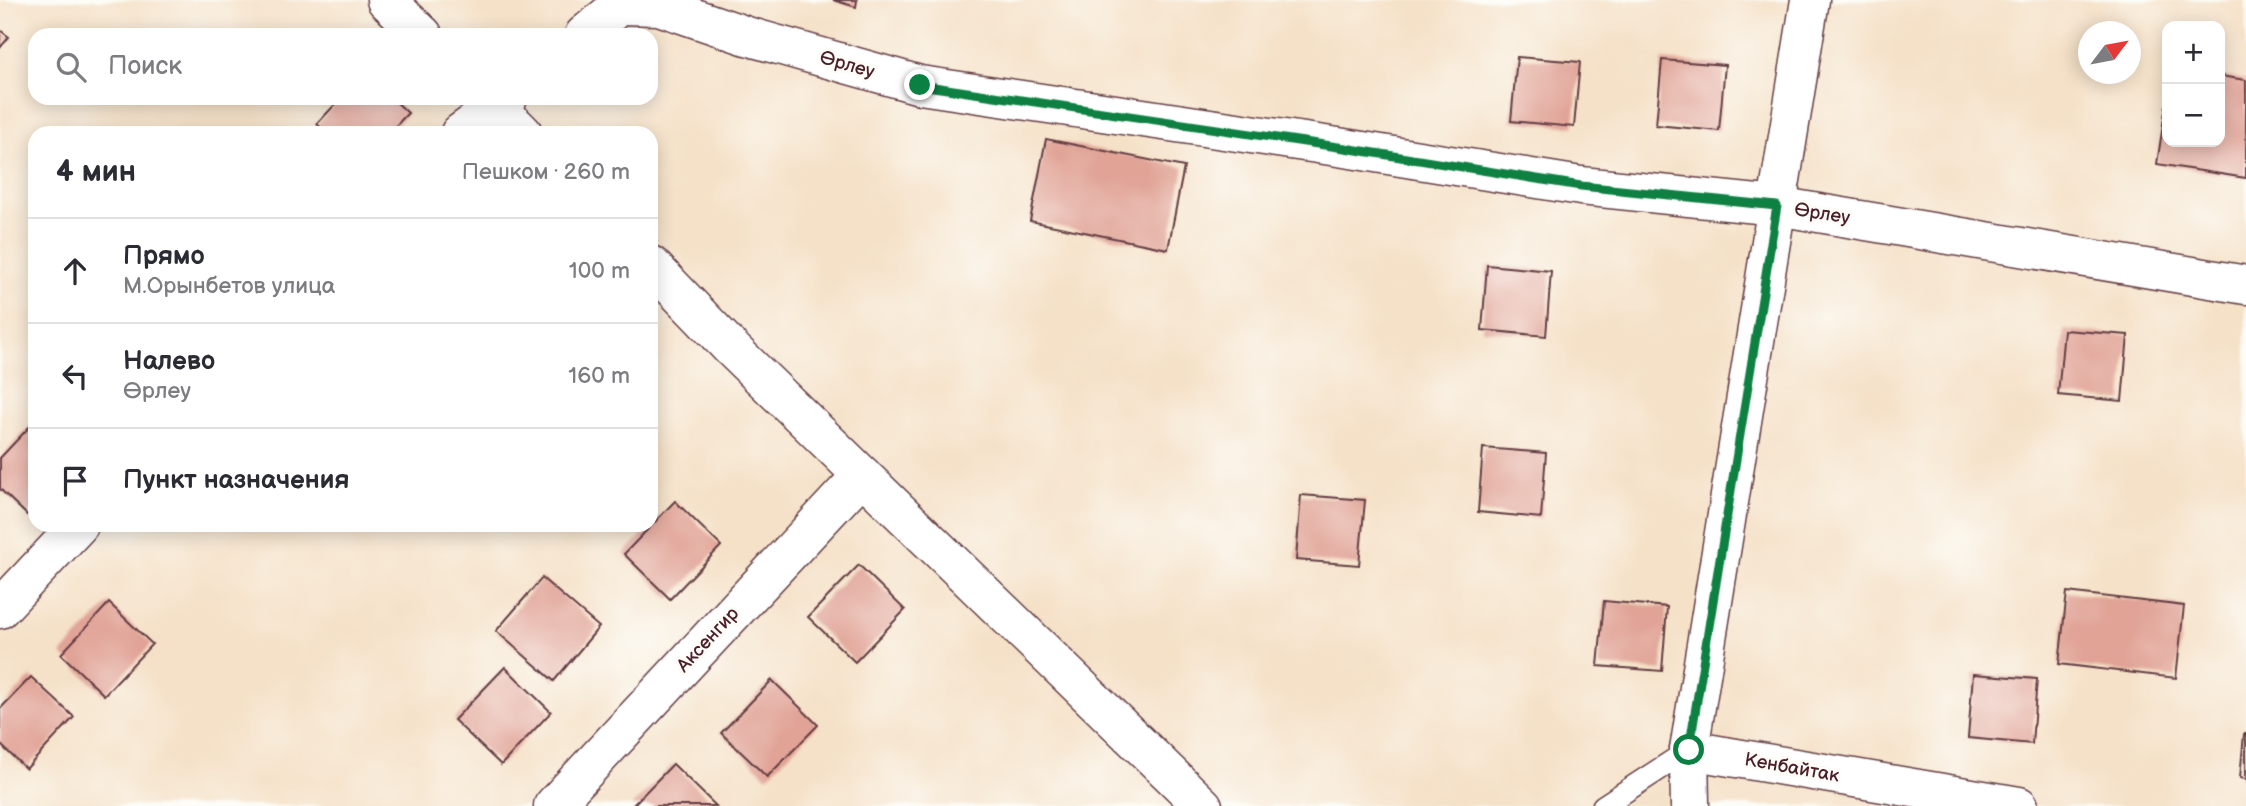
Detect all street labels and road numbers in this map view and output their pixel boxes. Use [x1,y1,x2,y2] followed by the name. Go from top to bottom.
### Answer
[817,46,877,84] street label: Өрлеу
[1792,198,1852,230] street label: Өрлеу
[671,602,744,678] street label: Аксенгир
[1743,748,1841,788] street label: Кенбайтак

